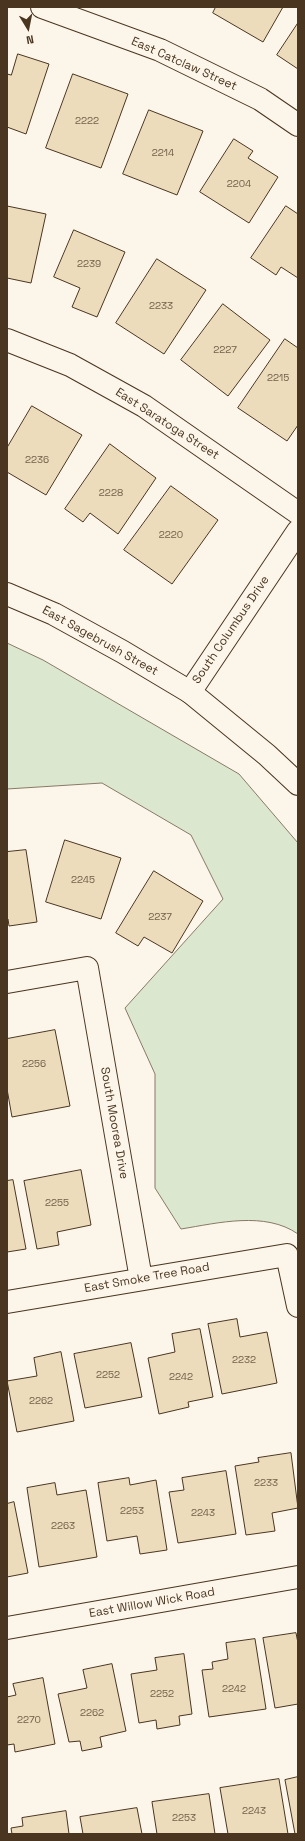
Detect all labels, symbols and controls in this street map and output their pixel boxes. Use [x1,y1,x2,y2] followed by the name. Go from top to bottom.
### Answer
[8,8,48,48] north arrow
[25,32,35,47] text: N
[129,34,239,94] street label: East Catclaw Street
[75,115,99,127] house number: 2222
[152,147,174,159] house number: 2214
[227,178,251,190] house number: 2204
[77,258,101,270] house number: 2239
[149,300,173,312] house number: 2233
[213,344,237,356] house number: 2227
[267,372,289,384] house number: 2215
[113,385,221,463] street label: East Saratoga Street
[25,454,49,466] house number: 2236
[99,487,123,499] house number: 2228
[159,529,183,541] house number: 2220
[190,573,272,687] street label: South Columbus Drive
[40,603,160,679] street label: East Sagebrush Street
[71,874,95,886] house number: 2245
[148,911,172,923] house number: 2237
[22,1058,46,1070] house number: 2256
[97,1066,131,1180] street label: South Moorea Drive
[45,1197,69,1209] house number: 2255
[83,1260,211,1296] street label: East Smoke Tree Road
[232,1354,256,1366] house number: 2232
[96,1369,120,1381] house number: 2252
[169,1371,193,1383] house number: 2242
[29,1395,53,1407] house number: 2262
[254,1477,278,1489] house number: 2233
[120,1505,144,1517] house number: 2253
[191,1507,215,1519] house number: 2243
[51,1520,75,1532] house number: 2263
[88,1585,216,1621] street label: East Willow Wick Road
[222,1683,246,1695] house number: 2242
[150,1688,174,1700] house number: 2252
[80,1707,104,1719] house number: 2262
[17,1714,41,1726] house number: 2270
[242,1805,266,1817] house number: 2243
[172,1812,196,1824] house number: 2253

